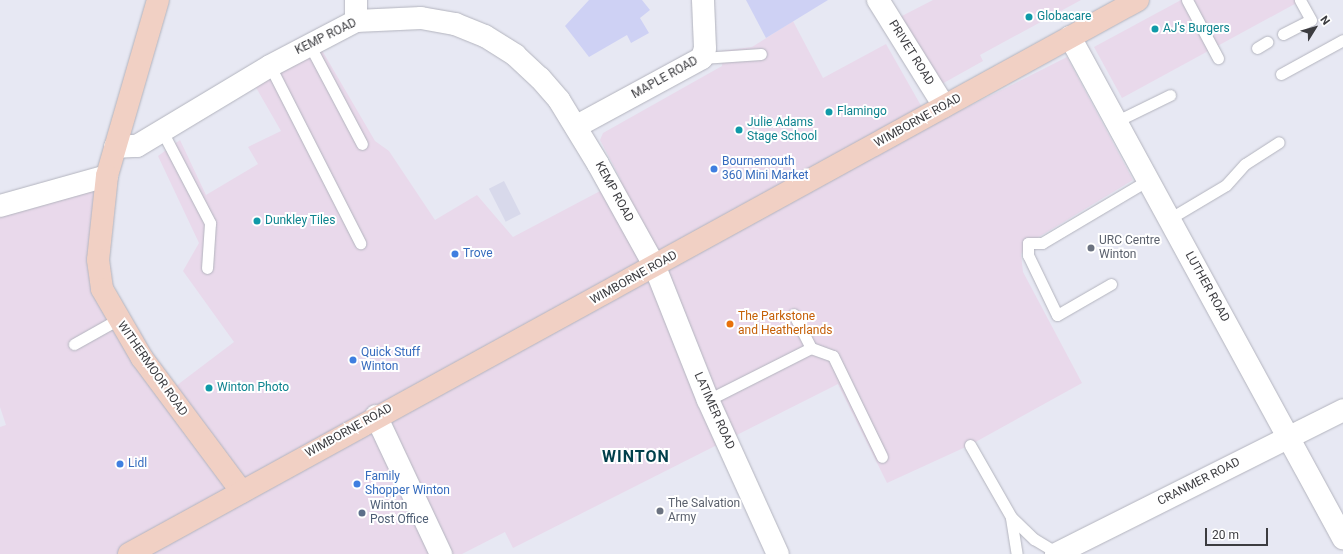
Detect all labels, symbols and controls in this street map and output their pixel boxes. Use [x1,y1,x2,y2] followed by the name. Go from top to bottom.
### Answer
[1295,8,1335,48] north arrow
[1037,10,1091,24] place label: Globacare
[1024,12,1034,22] marker: Globacare
[1317,13,1333,27] text: N
[293,16,359,58] street label: KEMP ROAD
[885,18,937,88] street label: PRIVET ROAD
[1163,22,1230,36] place label: AJ's Burgers
[1150,24,1160,34] marker: AJ's Burgers
[629,54,701,102] street label: MAPLE ROAD
[872,91,964,151] street label: WIMBORNE ROAD
[837,105,887,119] place label: Flamingo
[824,107,834,117] marker: Flamingo
[747,116,817,144] place label: Julie Adams Stage School
[734,125,744,135] marker: Julie Adams Stage School
[722,155,808,183] place label: Bournemouth 360 Mini Market
[592,159,636,225] street label: KEMP ROAD
[709,164,719,174] marker: Bournemouth 360 Mini Market
[265,214,336,228] place label: Dunkley Tiles
[252,216,262,226] marker: Dunkley Tiles
[1099,234,1160,262] place label: URC Centre Winton
[1086,243,1096,253] marker: URC Centre Winton
[463,247,493,261] place label: Trove
[588,248,680,308] street label: WIMBORNE ROAD
[450,249,460,259] marker: Trove
[1182,249,1232,325] street label: LUTHER ROAD
[738,310,832,338] place label: The Parkstone and Heatherlands
[114,319,190,419] street label: WITHERMOOR ROAD
[725,319,735,329] marker: The Parkstone and Heatherlands
[361,346,420,374] place label: Quick Stuff Winton
[348,355,358,365] marker: Quick Stuff Winton
[691,370,737,452] street label: LATIMER ROAD
[217,381,289,395] place label: Winton Photo
[204,383,214,393] marker: Winton Photo
[303,401,395,461] street label: WIMBORNE ROAD
[602,447,670,467] district label: WINTON
[1155,455,1243,509] street label: CRANMER ROAD
[128,457,147,471] place label: Lidl
[115,459,125,469] marker: Lidl
[365,470,450,498] place label: Family Shopper Winton
[352,479,362,489] marker: Family Shopper Winton
[668,497,740,525] place label: The Salvation Army
[370,499,429,527] place label: Winton Post Office
[655,506,665,516] marker: The Salvation Army
[357,508,367,518] marker: Winton Post Office
[1207,520,1270,546] scale bar
[1212,528,1239,542] text: 20 m

